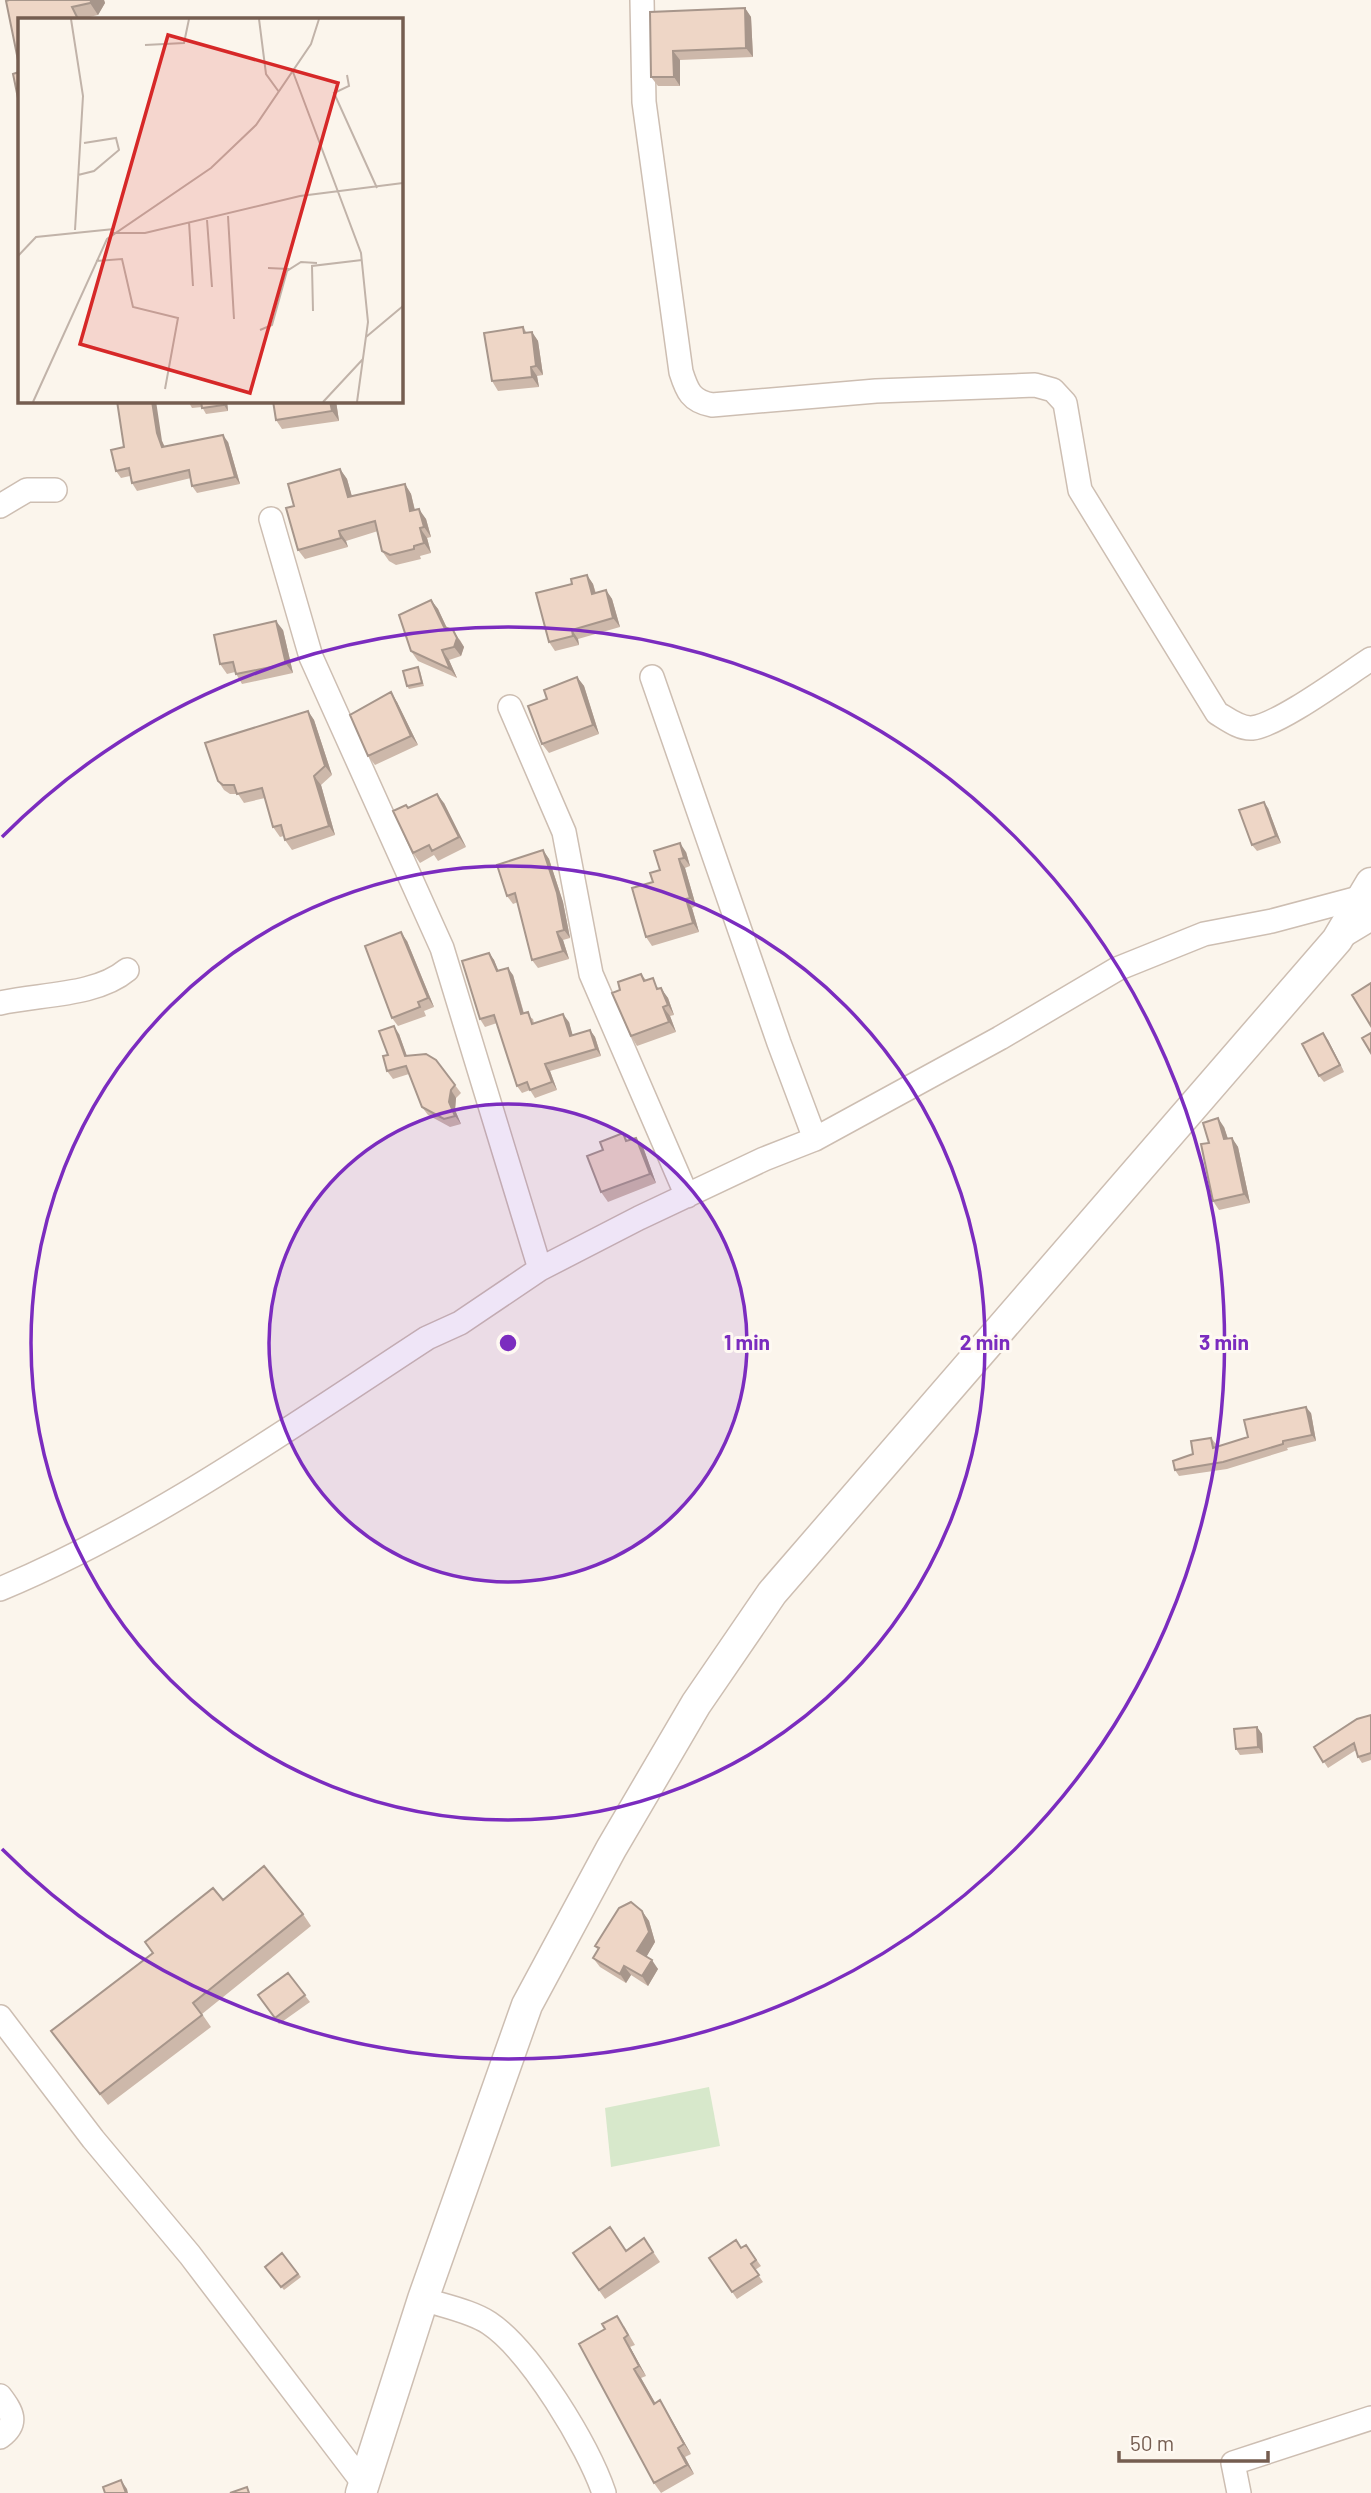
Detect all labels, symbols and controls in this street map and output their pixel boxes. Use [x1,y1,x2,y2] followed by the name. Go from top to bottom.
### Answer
[18,18,402,402] inset map
[724,1329,770,1354] text: 1 min
[960,1329,1010,1354] text: 2 min
[1199,1329,1249,1354] text: 3 min
[496,1331,520,1355] centre of rings
[1119,2420,1268,2464] scale bar
[1130,2430,1174,2455] text: 50 m

